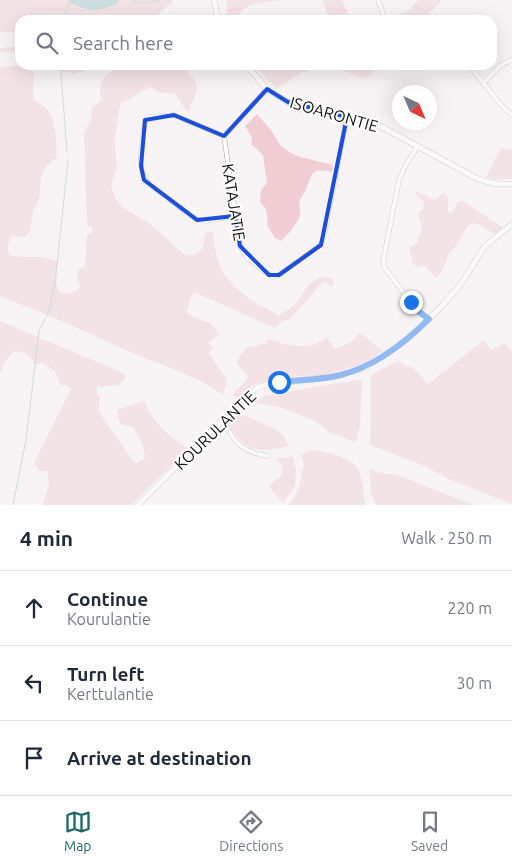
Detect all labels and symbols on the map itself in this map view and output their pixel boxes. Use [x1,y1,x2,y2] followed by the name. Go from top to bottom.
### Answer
[392,85,437,130] north arrow
[288,93,380,135] street label: ISOARONTIE
[219,162,249,242] street label: KATAJATIE
[400,291,423,314] route end
[268,371,291,394] route start
[171,387,259,473] street label: KOURULANTIE

